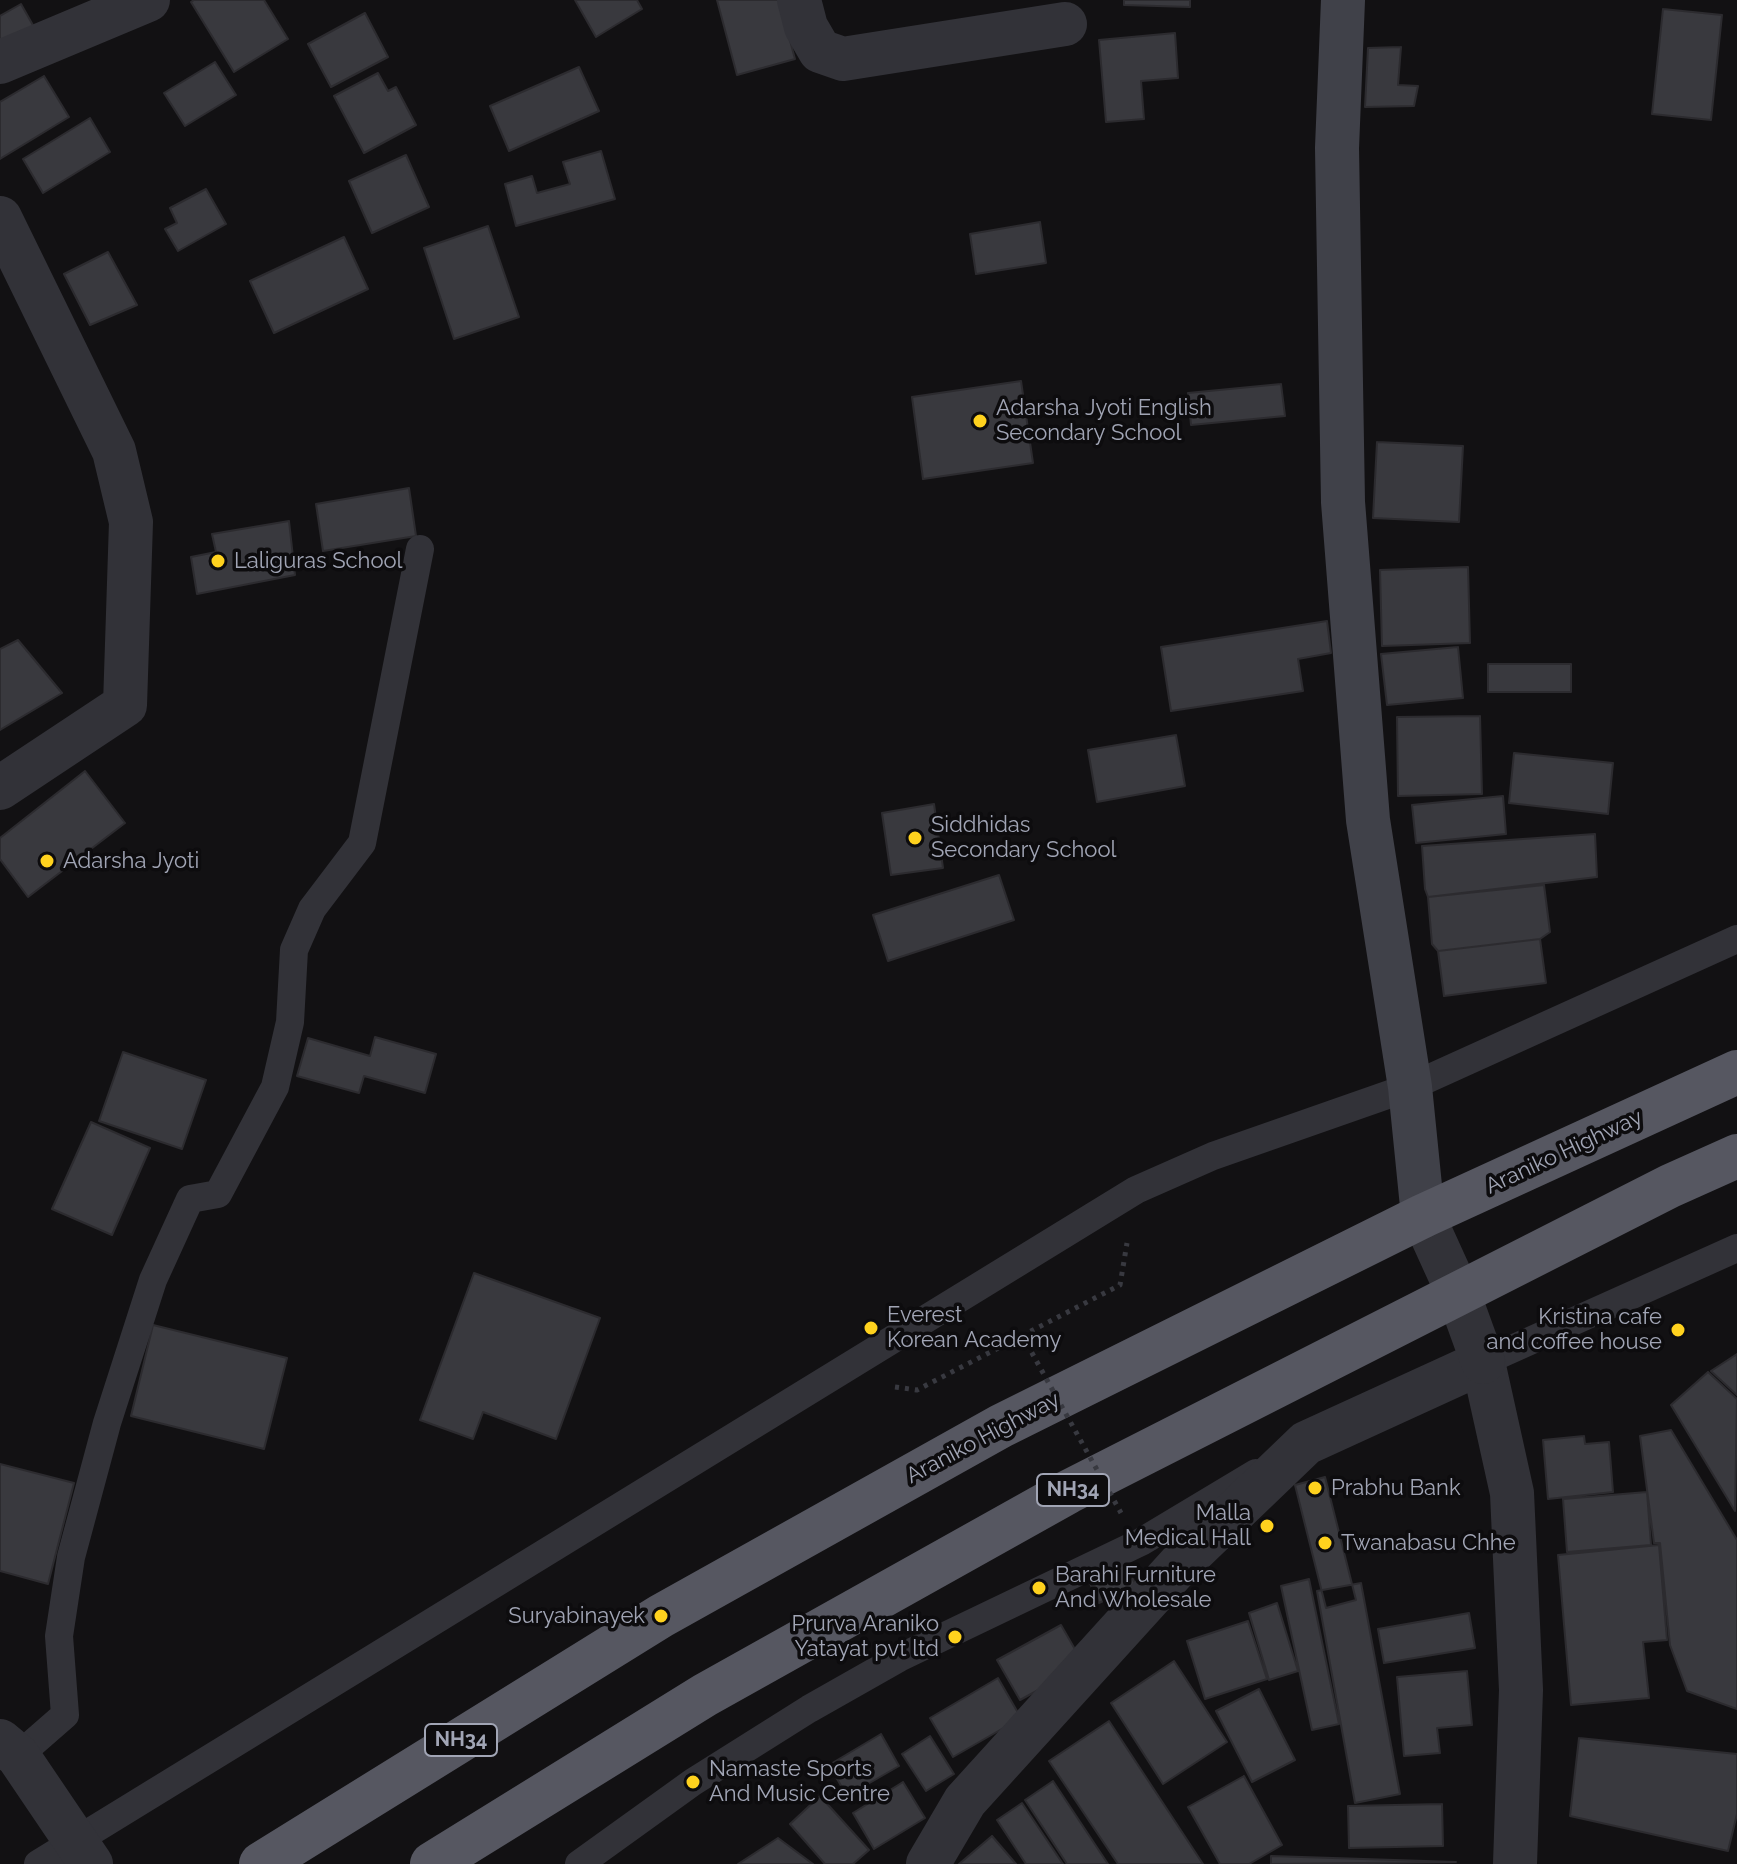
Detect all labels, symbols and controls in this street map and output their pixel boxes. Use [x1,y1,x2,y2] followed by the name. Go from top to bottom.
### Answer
[996,395,1212,446] place label: Adarsha Jyoti English Secondary School
[971,412,989,430] marker: Adarsha Jyoti English Secondary School
[234,548,403,574] place label: Laliguras School
[209,552,227,570] marker: Laliguras School
[931,812,1117,864] place label: Siddhidas Secondary School
[906,829,924,847] marker: Siddhidas Secondary School
[63,848,199,874] place label: Adarsha Jyoti
[38,852,56,870] marker: Adarsha Jyoti
[1481,1104,1647,1200] street label: Araniko Highway
[887,1302,1061,1354] place label: Everest Korean Academy
[1487,1304,1662,1356] place label: Kristina cafe and coffee house
[862,1319,880,1337] marker: Everest Korean Academy
[1669,1321,1687,1339] marker: Kristina cafe and coffee house
[902,1386,1064,1490] street label: Araniko Highway
[1037,1474,1109,1506] road number: NH34
[1331,1475,1461,1501] place label: Prabhu Bank
[1306,1479,1324,1497] marker: Prabhu Bank
[1125,1500,1251,1552] place label: Malla Medical Hall
[1258,1517,1276,1535] marker: Malla Medical Hall
[1341,1530,1516,1556] place label: Twanabasu Chhe
[1316,1534,1334,1552] marker: Twanabasu Chhe
[1055,1562,1216,1614] place label: Barahi Furniture And Wholesale
[1030,1579,1048,1597] marker: Barahi Furniture And Wholesale
[508,1603,645,1629] place label: Suryabinayek
[652,1607,670,1625] marker: Suryabinayek
[791,1611,939,1662] place label: Prurva Araniko Yatayat pvt ltd
[946,1628,964,1646] marker: Prurva Araniko Yatayat pvt ltd
[425,1724,497,1756] road number: NH34
[709,1756,890,1808] place label: Namaste Sports And Music Centre
[684,1773,702,1791] marker: Namaste Sports And Music Centre

